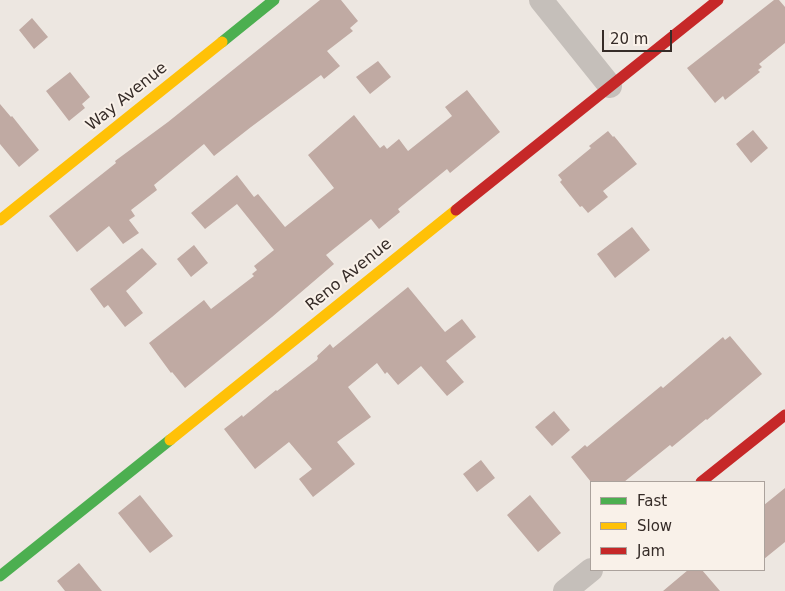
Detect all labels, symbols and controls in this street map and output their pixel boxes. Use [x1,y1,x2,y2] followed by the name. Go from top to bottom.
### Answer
[605,20,675,52] scale bar
[610,30,648,48] text: 20 m
[83,59,171,135] street label: Way Avenue
[302,235,396,315] street label: Reno Avenue
[590,481,765,571] legend
[637,492,667,510] text: Fast
[637,517,672,535] text: Slow
[637,542,665,560] text: Jam

